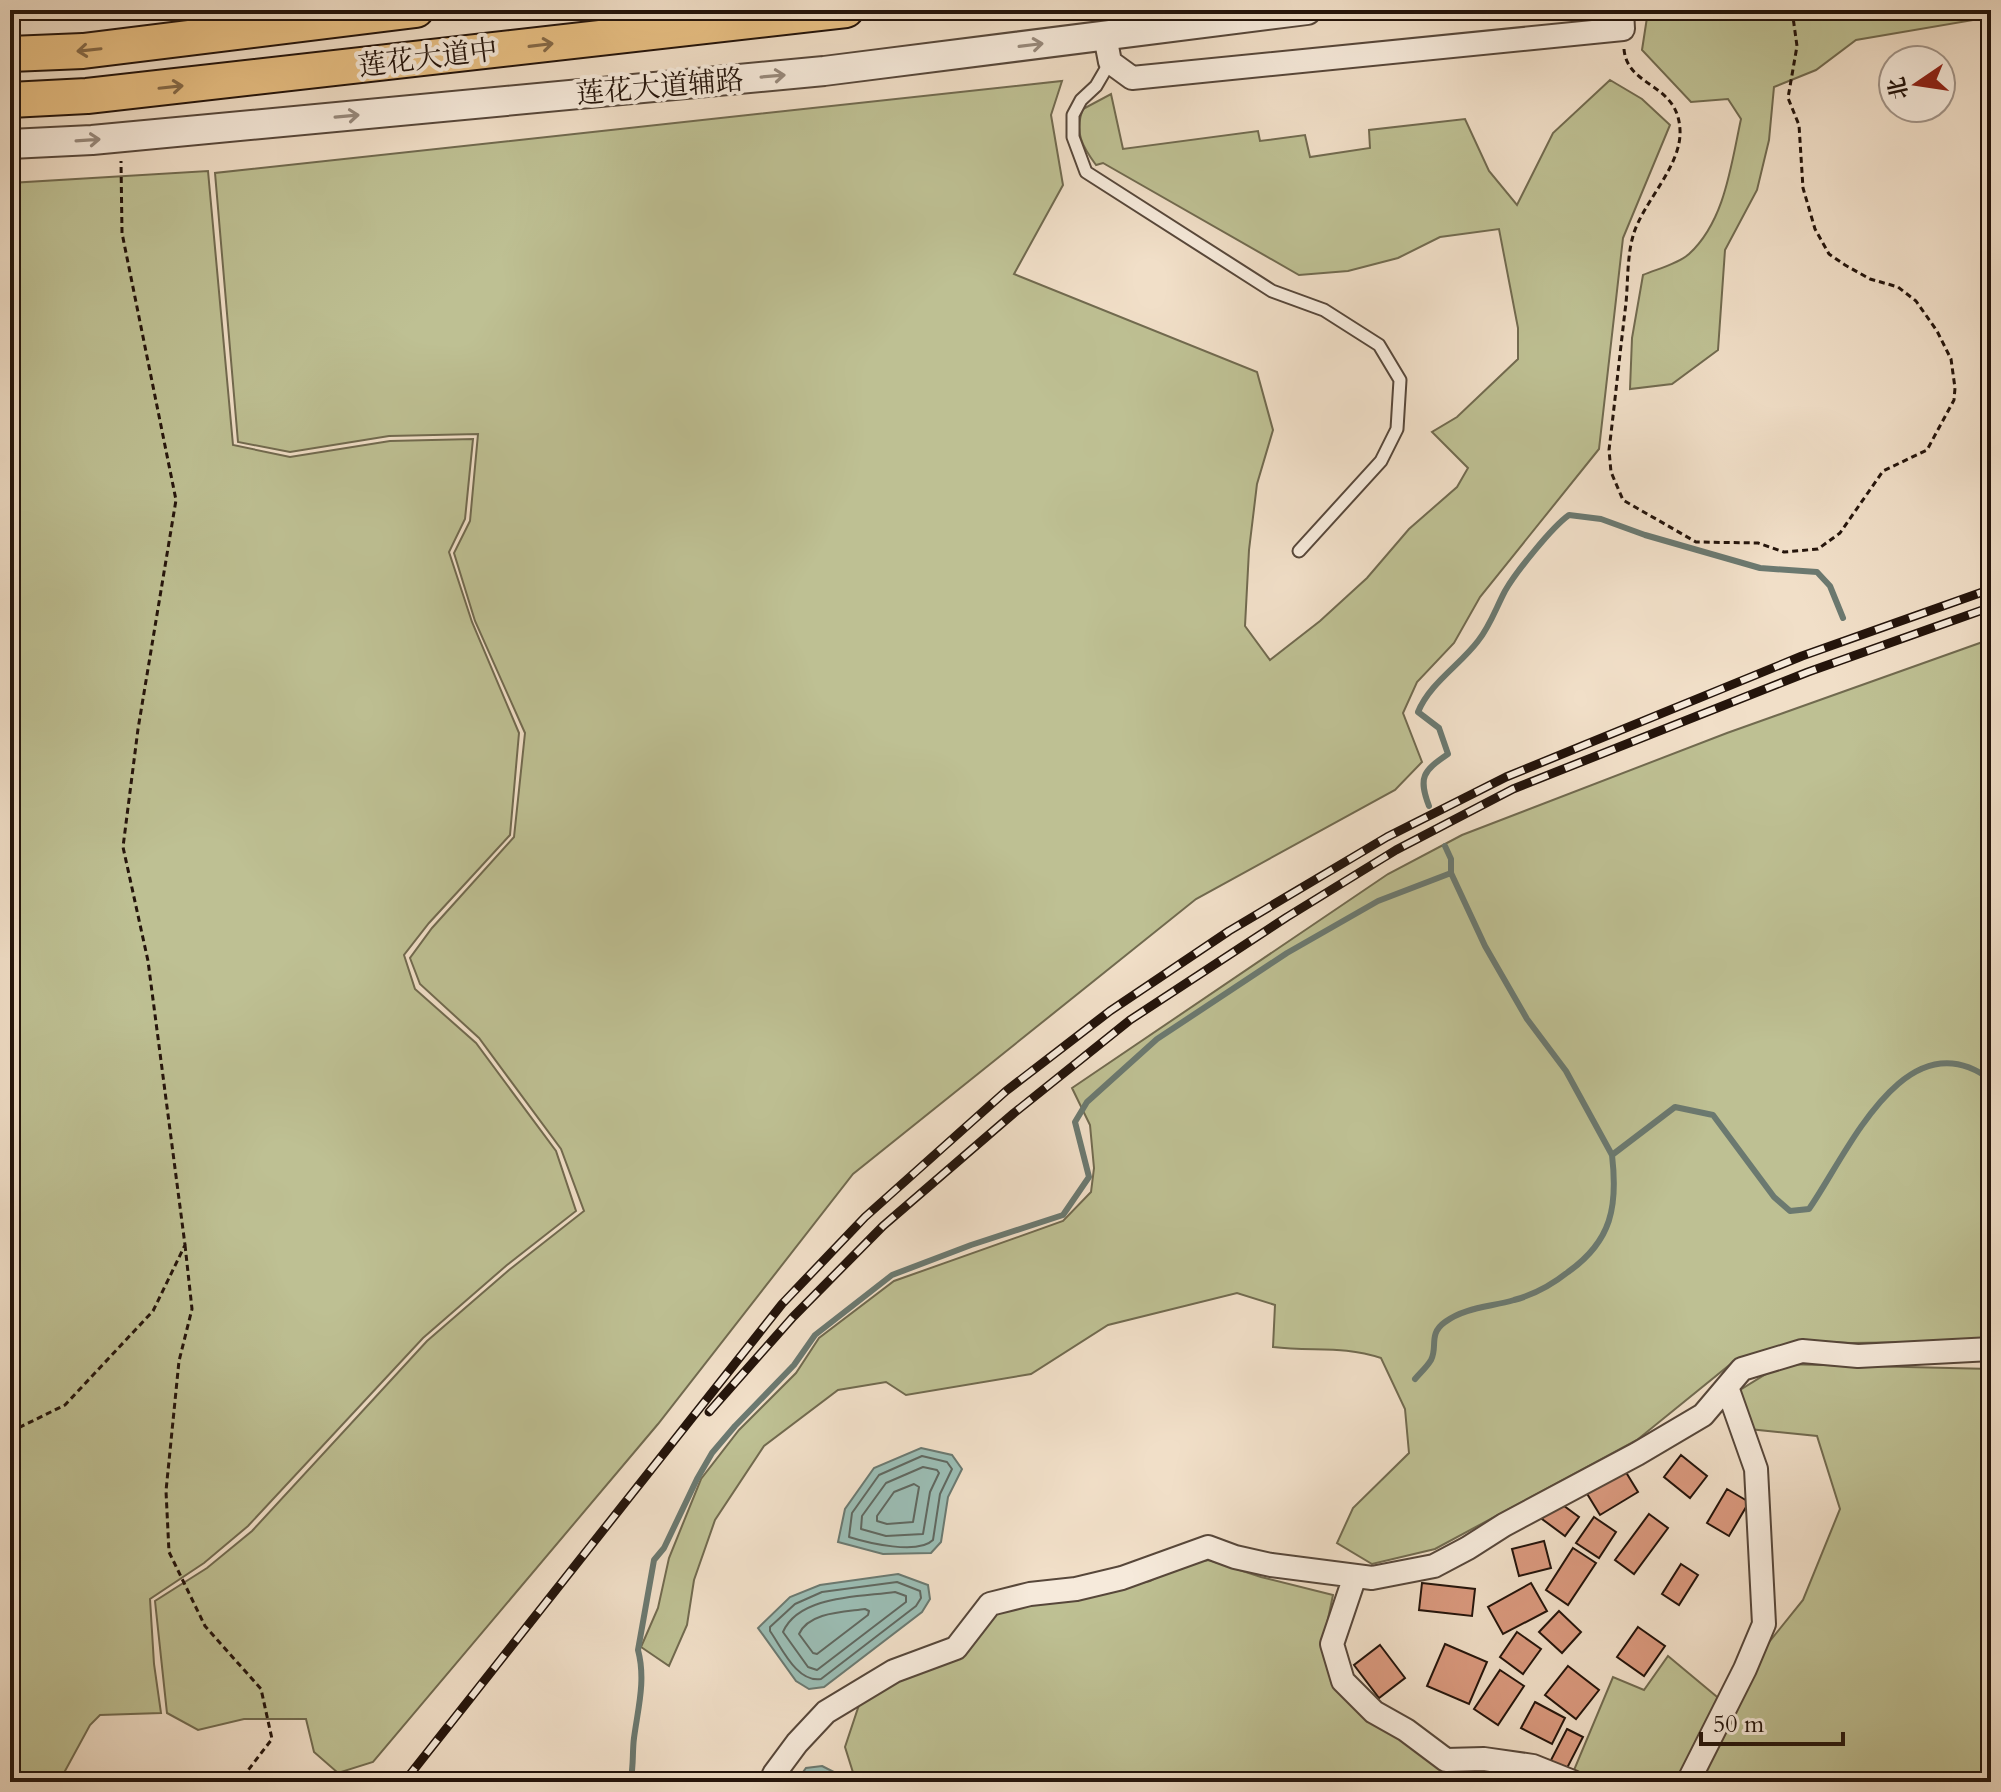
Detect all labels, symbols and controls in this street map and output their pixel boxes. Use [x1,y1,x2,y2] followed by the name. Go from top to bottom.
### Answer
[356,31,500,85] street label: 莲花大道中
[527,37,554,52] one-way arrow
[1017,38,1044,53] one-way arrow
[76,42,102,57] one-way arrow
[1877,44,1957,124] north arrow
[575,61,745,113] street label: 莲花大道辅路
[759,68,786,83] one-way arrow
[1881,74,1916,102] text: 北
[157,79,184,94] one-way arrow
[333,108,360,123] one-way arrow
[74,132,101,147] one-way arrow
[1701,1696,1843,1746] scale bar
[1713,1708,1765,1741] text: 50 m

